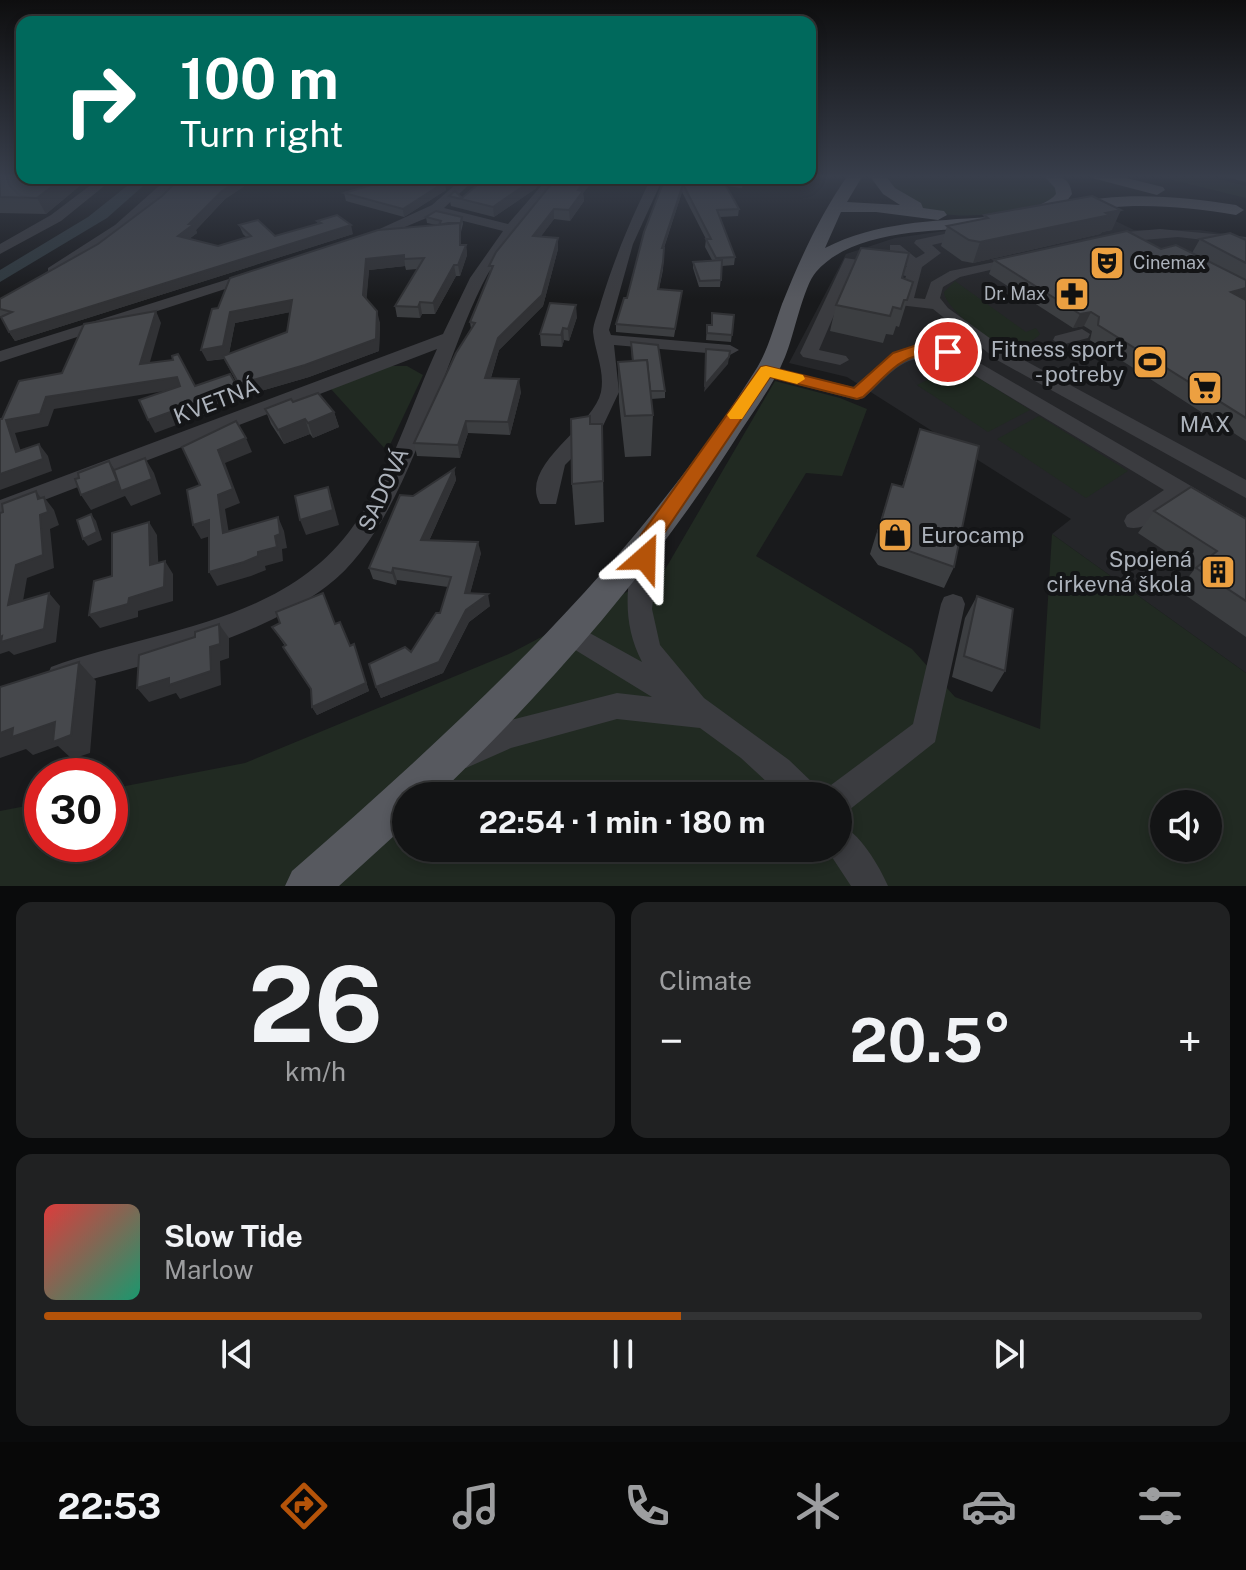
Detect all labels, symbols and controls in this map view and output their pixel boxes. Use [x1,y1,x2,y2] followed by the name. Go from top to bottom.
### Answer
[180,46,339,112] text: 100 m
[48,48,152,152] icon: right
[180,113,343,155] text: Turn right
[1088,244,1126,282] theatre icon: Cinemax
[1133,252,1206,273] place label: Cinemax
[1053,275,1091,313] pharmacy icon: Dr. Max
[984,283,1046,304] place label: Dr. Max
[914,318,982,386] pin
[926,330,970,374] icon: arrive
[991,336,1124,387] place label: Fitness sport - potreby
[1131,343,1169,381] sports icon: Fitness sport - potreby
[1186,369,1224,407] supermarket icon: MAX
[170,373,262,429] street label: KVETNÁ
[1180,411,1230,437] place label: MAX
[352,443,414,535] street label: SADOVÁ
[603,516,687,600] position arrow
[876,516,914,554] shop icon: Eurocamp
[921,522,1024,548] place label: Eurocamp
[1047,546,1192,597] place label: Spojená cirkevná škola
[1199,553,1237,591] building icon: Spojená cirkevná škola
[24,758,128,862] speed limit sign: 30
[1150,790,1222,862] map controls
[1150,790,1222,862] button: sound
[479,804,765,840] text: 22:54 · 1 min · 180 m
[248,943,383,1065] text: 26
[659,965,752,996] text: Climate
[850,1005,1011,1076] text: 20.5°
[659,1015,683,1067] text: −
[1178,1015,1202,1067] text: +
[285,1056,346,1087] text: km/h
[164,1218,303,1254] text: Slow Tide
[164,1254,254,1285] text: Marlow
[215,1332,259,1376] icon: previous
[601,1332,645,1376] icon: pause
[987,1332,1031,1376] icon: next
[276,1478,332,1534] icon: directions
[448,1478,504,1534] icon: music
[619,1478,675,1534] icon: phone
[790,1478,846,1534] icon: climate
[961,1478,1017,1534] icon: car
[1132,1478,1188,1534] icon: filters
[58,1485,161,1527] text: 22:53

